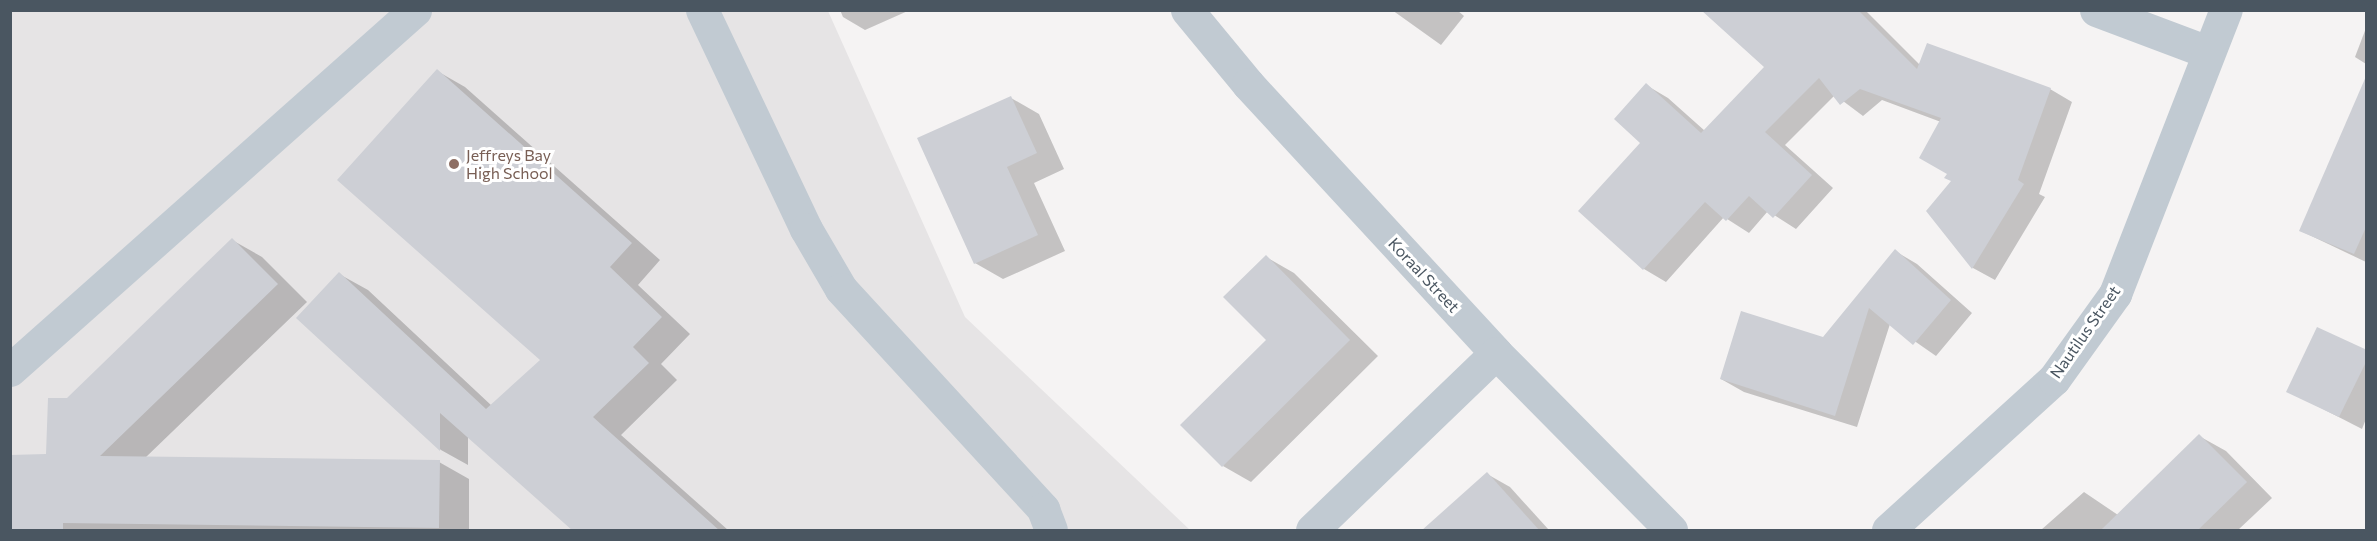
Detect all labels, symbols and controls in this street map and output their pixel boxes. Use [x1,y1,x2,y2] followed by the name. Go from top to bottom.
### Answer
[466,145,553,183] place label: Jeffreys Bay High School
[447,157,461,171] marker: Jeffreys Bay High School
[1385,234,1463,316] street label: Koraal Street
[2046,282,2124,382] street label: Nautilus Street

